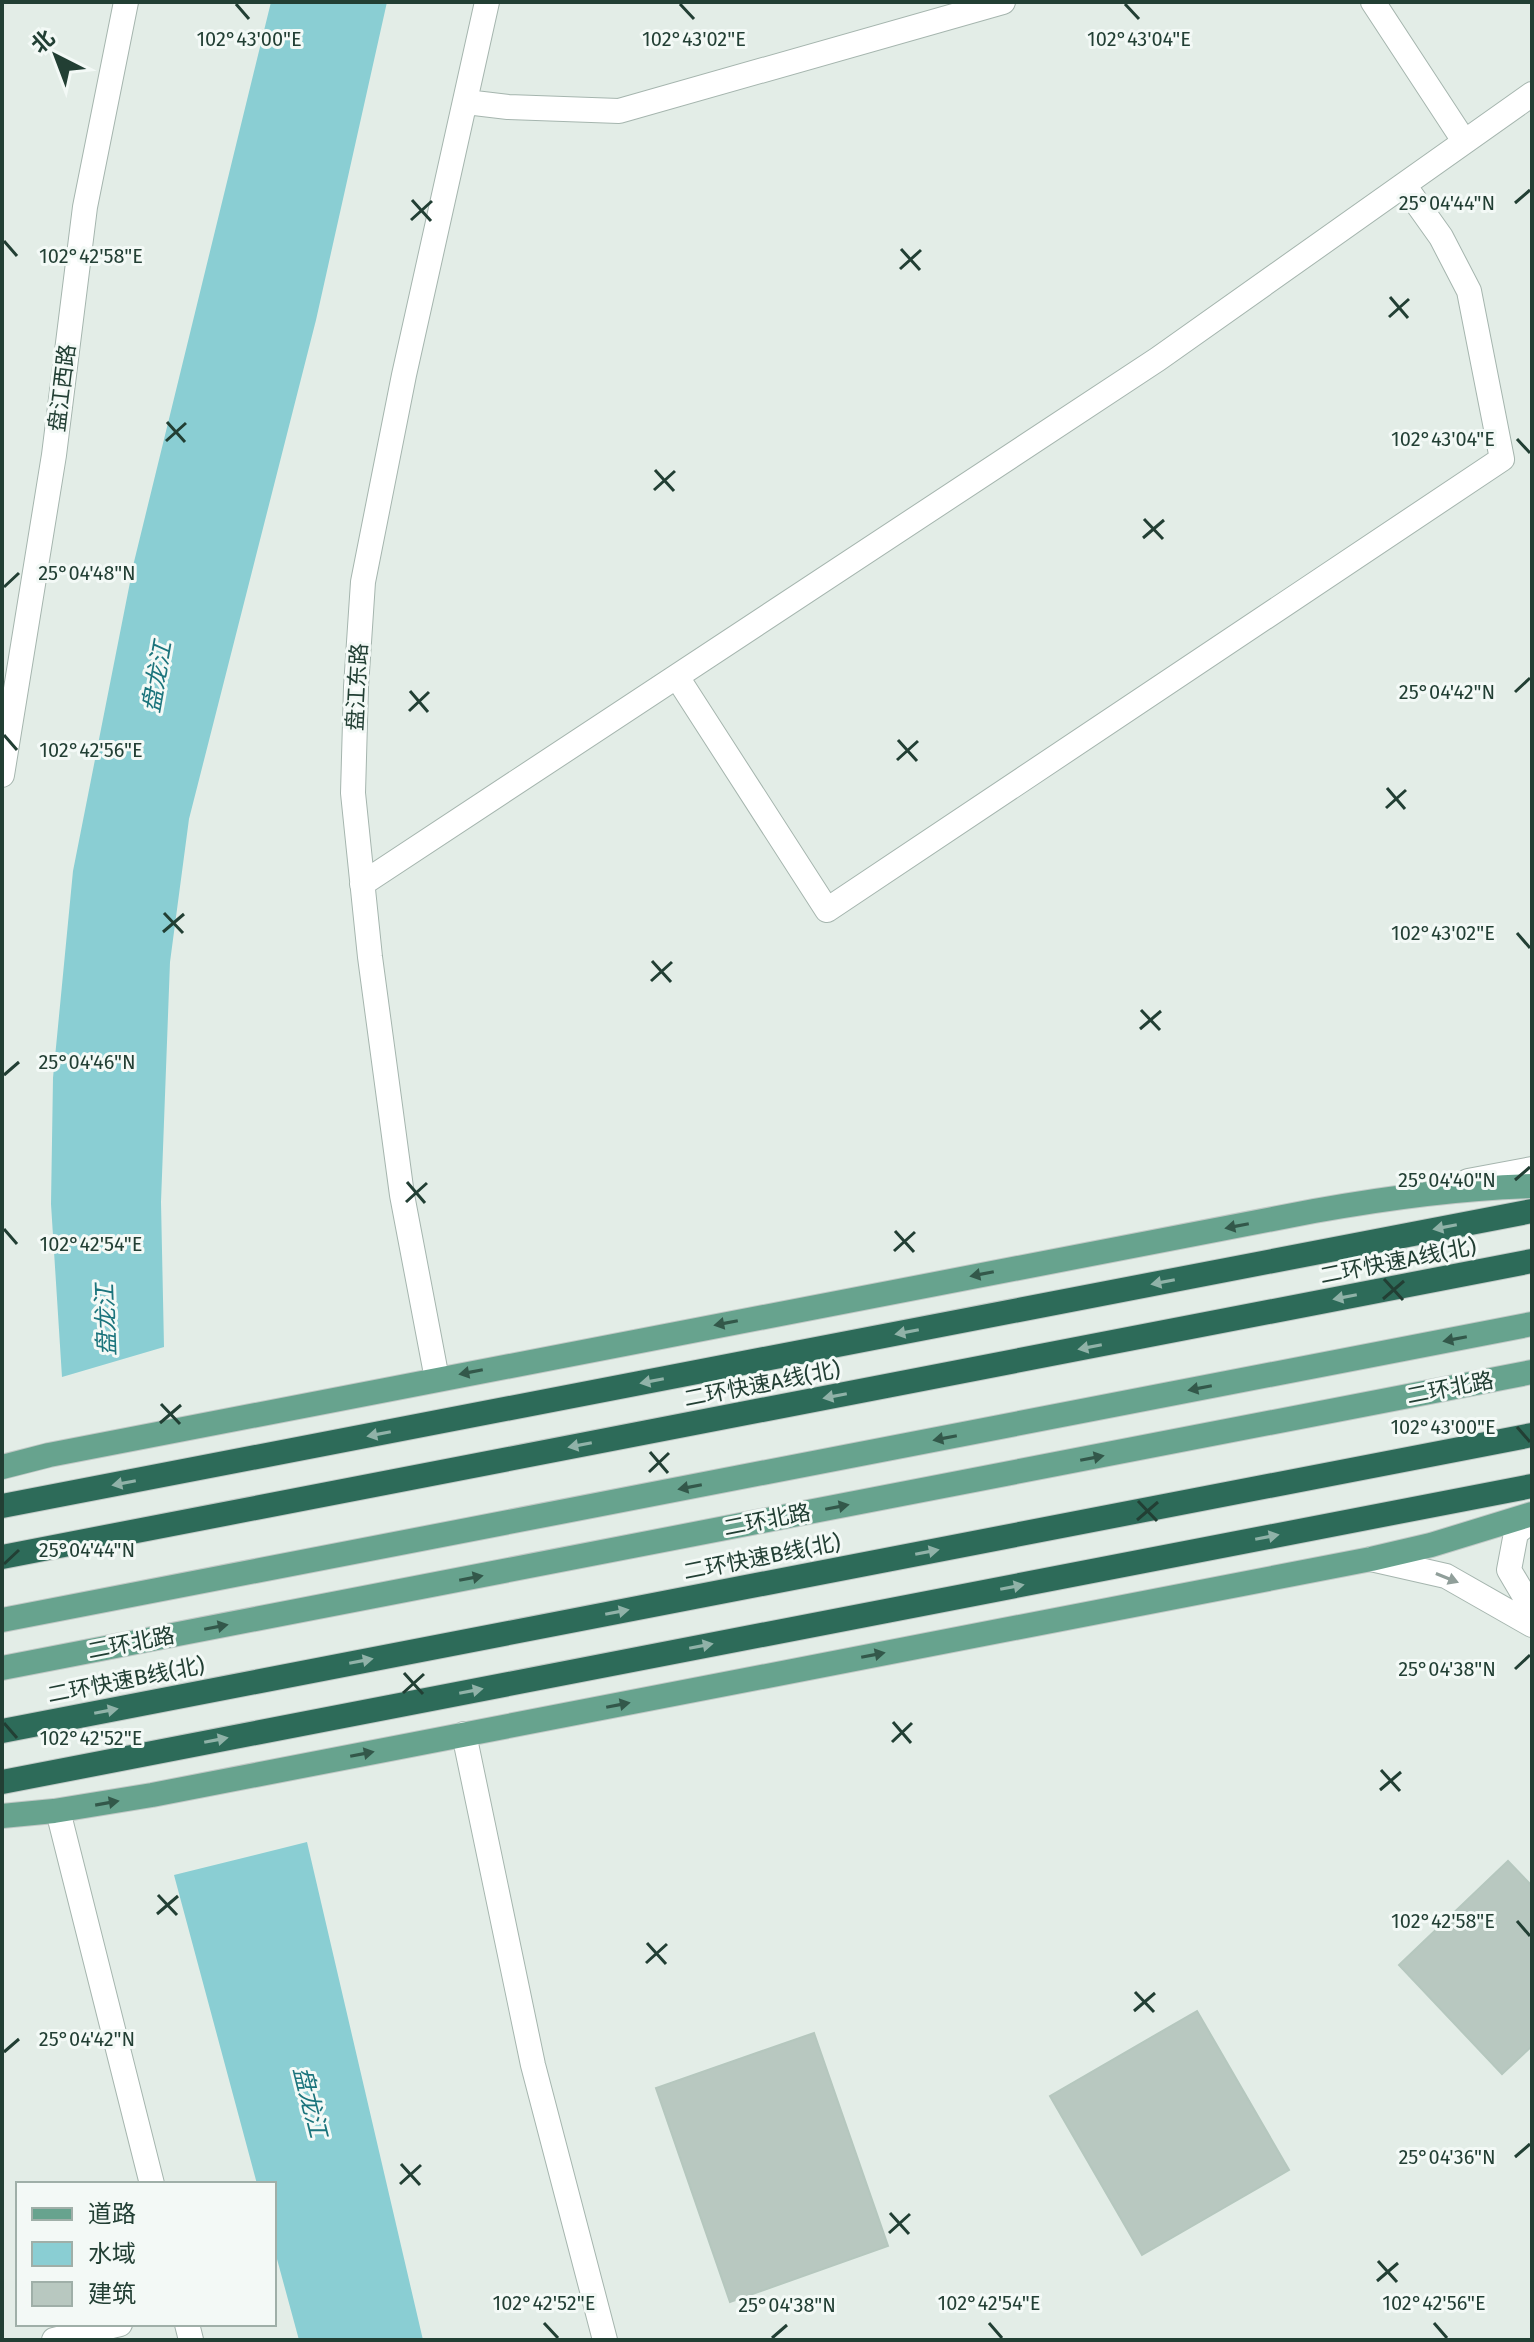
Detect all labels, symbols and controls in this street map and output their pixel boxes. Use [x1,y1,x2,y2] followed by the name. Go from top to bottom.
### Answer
[16,16,96,96] north arrow
[26,24,60,59] text: 北
[196,27,302,51] text: 102°43'00"E
[642,27,746,51] text: 102°43'02"E
[1087,27,1191,51] text: 102°43'04"E
[1399,191,1495,215] text: 25°04'44"N
[39,244,143,268] text: 102°42'58"E
[43,343,81,433] street label: 盘江西路
[1391,427,1495,451] text: 102°43'04"E
[38,561,136,585] text: 25°04'48"N
[137,636,178,715] water label: 盘龙江
[341,642,373,732] street label: 盘江东路
[1399,680,1495,704] text: 25°04'42"N
[39,738,143,762] text: 102°42'56"E
[1391,921,1495,945] text: 102°43'02"E
[38,1050,136,1074] text: 25°04'46"N
[1398,1168,1496,1192] text: 25°04'40"N
[1224,1220,1249,1232] one-way arrow
[1433,1222,1458,1234] one-way arrow
[40,1232,142,1256] text: 102°42'54"E
[1317,1233,1479,1289] street label: 二环快速A线(北)
[969,1269,994,1281] one-way arrow
[1150,1276,1175,1289] one-way arrow
[91,1281,121,1356] water label: 盘龙江
[1333,1292,1358,1304] one-way arrow
[714,1318,739,1330] one-way arrow
[894,1326,919,1338] one-way arrow
[1443,1333,1468,1346] one-way arrow
[1077,1341,1102,1353] one-way arrow
[681,1356,843,1412] street label: 二环快速A线(北)
[458,1366,483,1379] one-way arrow
[1404,1366,1496,1410] street label: 二环北路
[639,1375,664,1388] one-way arrow
[1187,1383,1212,1395] one-way arrow
[822,1390,847,1403] one-way arrow
[1390,1415,1496,1439] text: 102°43'00"E
[367,1428,392,1440] one-way arrow
[932,1432,957,1444] one-way arrow
[567,1440,592,1452] one-way arrow
[1080,1451,1105,1463] one-way arrow
[111,1477,136,1490] one-way arrow
[677,1482,702,1494] one-way arrow
[721,1498,813,1542] street label: 二环北路
[824,1500,849,1513] one-way arrow
[681,1529,843,1585] street label: 二环快速B线(北)
[1255,1531,1280,1543] one-way arrow
[39,1538,135,1562] text: 25°04'44"N
[915,1545,940,1558] one-way arrow
[459,1571,484,1583] one-way arrow
[1435,1572,1459,1585] one-way arrow
[999,1580,1024,1592] one-way arrow
[604,1605,629,1618] one-way arrow
[204,1620,229,1633] one-way arrow
[85,1621,177,1665] street label: 二环北路
[689,1640,714,1652] one-way arrow
[861,1649,886,1661] one-way arrow
[45,1652,207,1708] street label: 二环快速B线(北)
[349,1655,374,1667] one-way arrow
[1398,1657,1496,1681] text: 25°04'38"N
[459,1684,484,1697] one-way arrow
[605,1698,630,1710] one-way arrow
[94,1704,119,1716] one-way arrow
[40,1726,142,1750] text: 102°42'52"E
[204,1734,229,1746] one-way arrow
[350,1747,375,1760] one-way arrow
[95,1796,120,1809] one-way arrow
[1391,1909,1495,1933] text: 102°42'58"E
[39,2027,135,2051] text: 25°04'42"N
[288,2064,333,2143] water label: 盘龙江
[1398,2145,1496,2169] text: 25°04'36"N
[16,2182,276,2326] legend
[88,2200,136,2228] text: 道路
[88,2240,136,2268] text: 水域
[88,2280,136,2308] text: 建筑
[493,2291,595,2315] text: 102°42'52"E
[938,2291,1040,2315] text: 102°42'54"E
[1382,2291,1486,2315] text: 102°42'56"E
[738,2293,836,2317] text: 25°04'38"N

